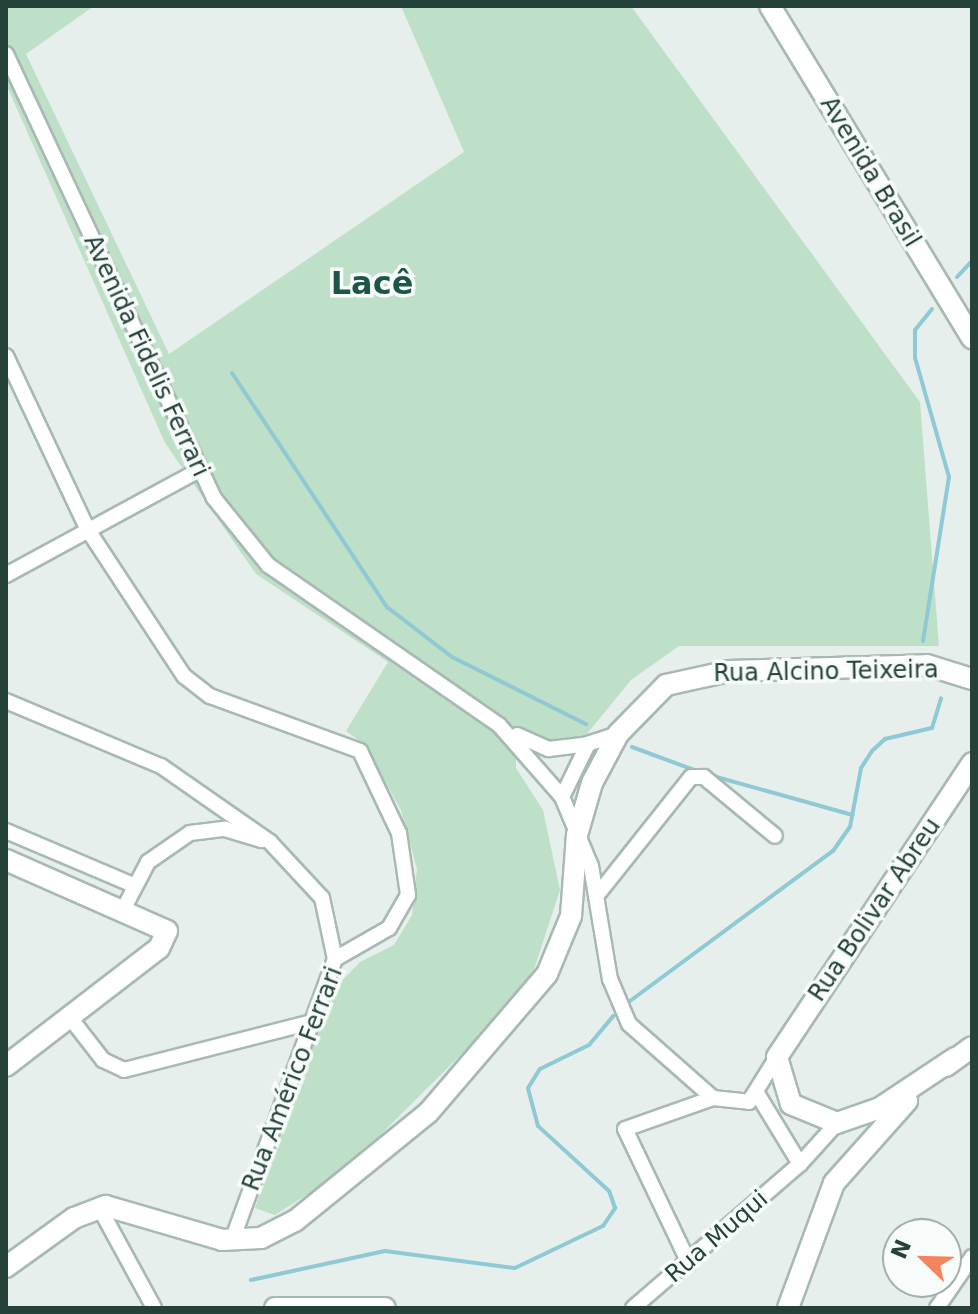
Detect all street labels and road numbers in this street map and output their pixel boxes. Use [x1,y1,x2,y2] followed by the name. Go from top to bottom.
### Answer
[814,92,926,252] street label: Avenida Brasil
[77,231,215,481] street label: Avenida Fidelis Ferrari
[713,656,939,688] street label: Rua Alcino Teixeira
[803,813,947,1007] street label: Rua Bolivar Abreu
[237,963,349,1195] street label: Rua Américo Ferrari
[660,1185,774,1289] street label: Rua Muqui

